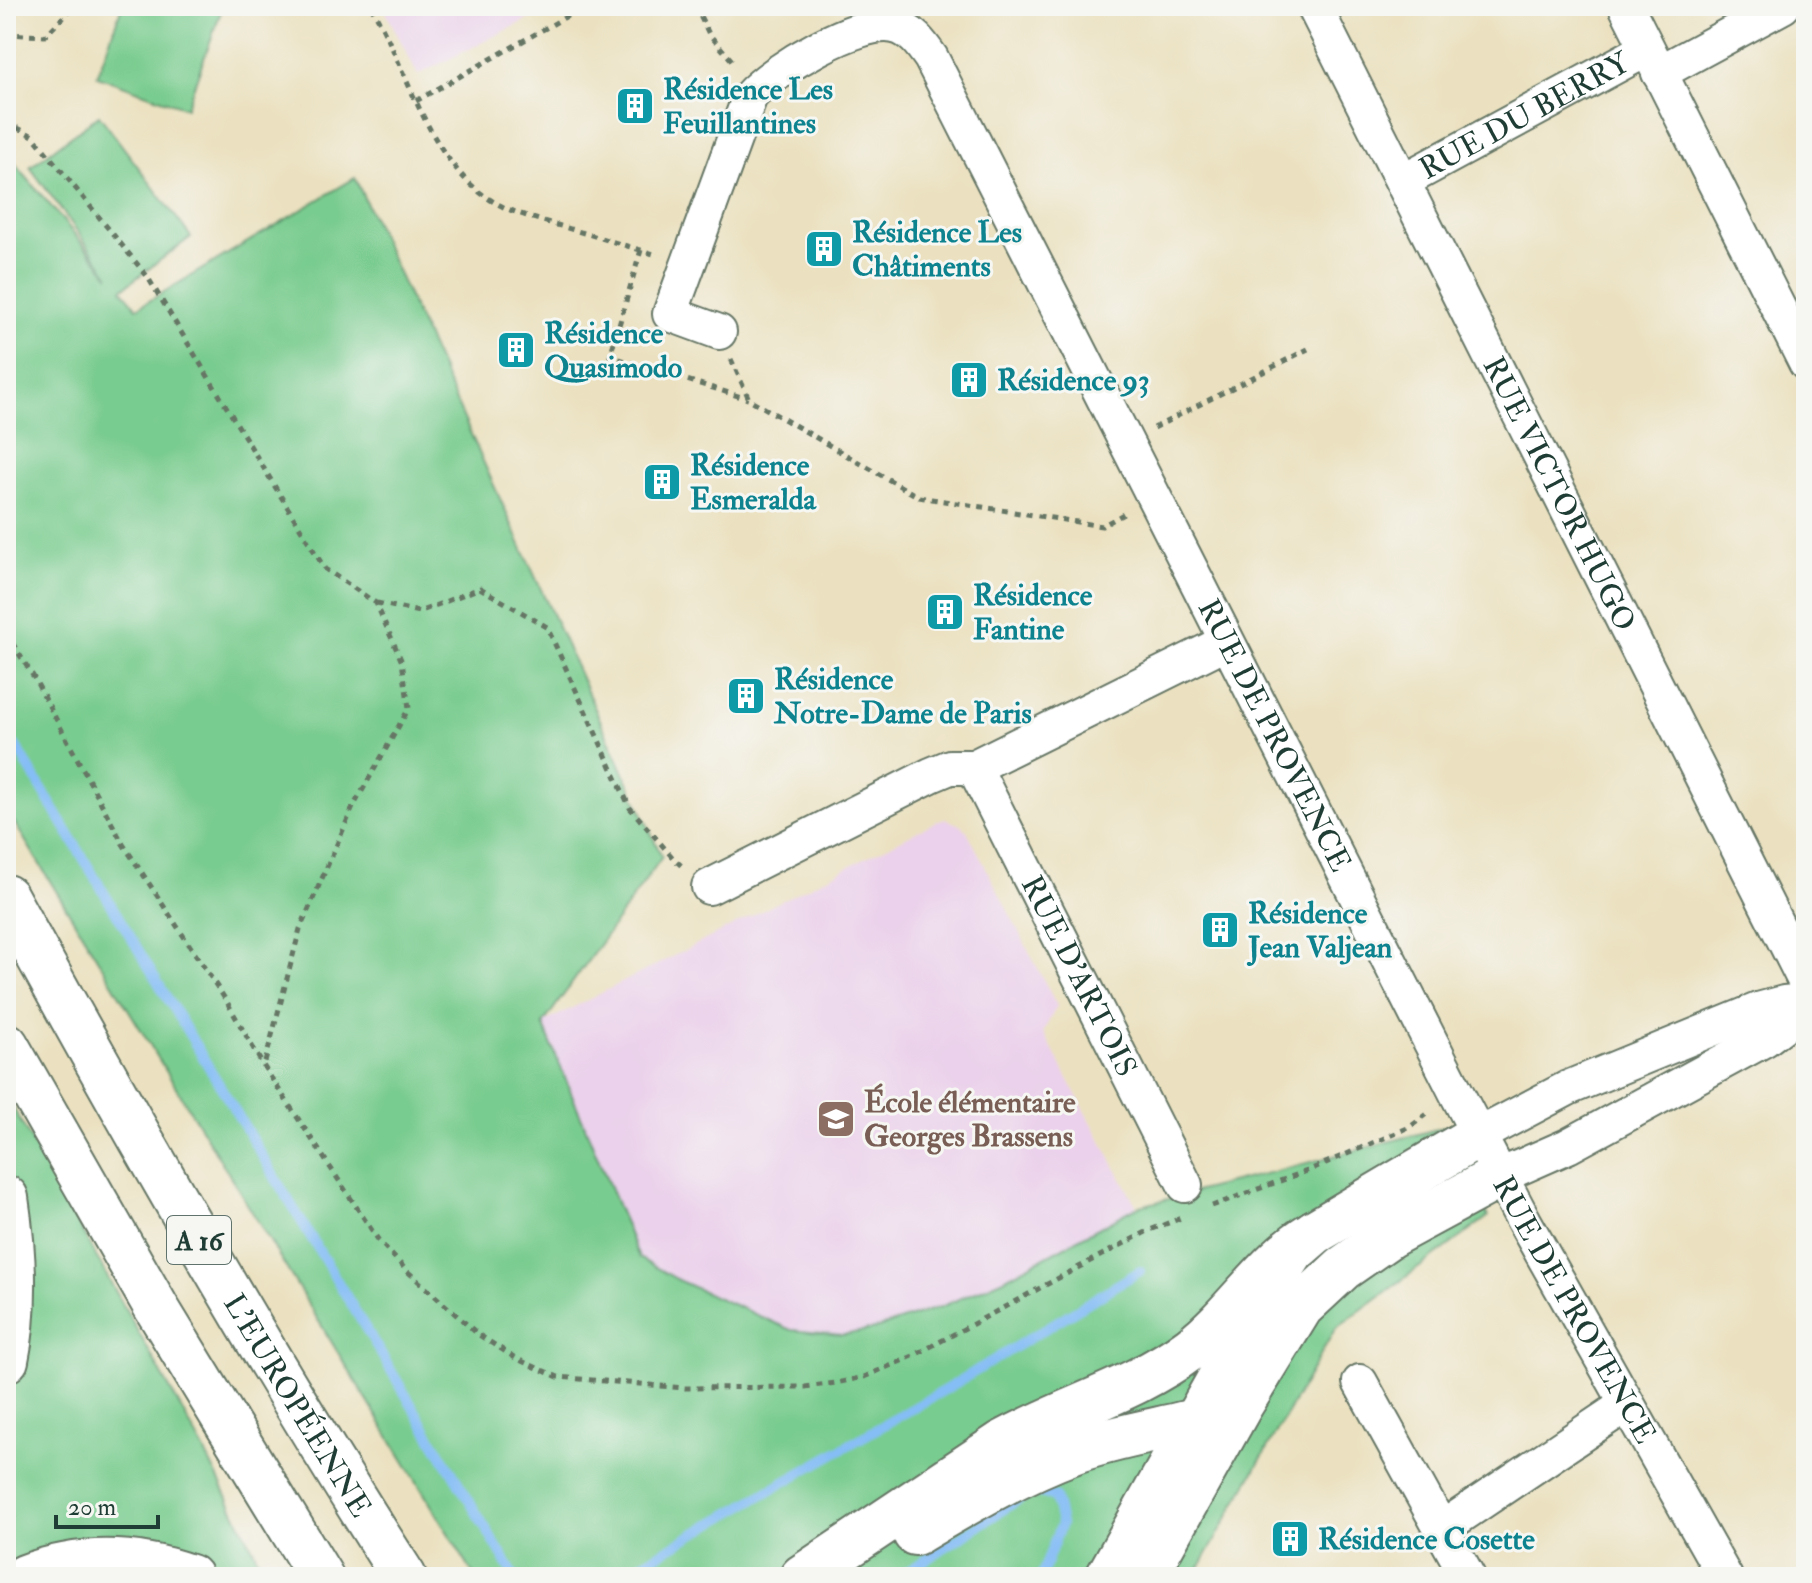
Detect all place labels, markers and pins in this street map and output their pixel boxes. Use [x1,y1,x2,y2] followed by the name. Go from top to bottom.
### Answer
[663,71,833,142] place label: Résidence Les Feuillantines
[614,85,656,127] building icon: Résidence Les Feuillantines
[852,214,1022,285] place label: Résidence Les Châtiments
[803,228,845,270] building icon: Résidence Les Châtiments
[544,315,682,386] place label: Résidence Quasimodo
[495,329,537,371] building icon: Résidence Quasimodo
[948,359,990,401] building icon: Résidence 93
[997,362,1149,399] place label: Résidence 93
[690,447,817,518] place label: Résidence Esmeralda
[641,461,683,503] building icon: Résidence Esmeralda
[973,577,1093,648] place label: Résidence Fantine
[924,591,966,633] building icon: Résidence Fantine
[773,661,1032,732] place label: Résidence Notre-Dame de Paris
[725,675,767,717] building icon: Résidence Notre-Dame de Paris
[1246,895,1393,966] place label: Résidence Jean Valjean
[1199,909,1241,951] building icon: Résidence Jean Valjean
[864,1083,1076,1155] place label: École élémentaire Georges Brassens
[815,1098,857,1140] school or university icon: École élémentaire Georges Brassens
[1269,1518,1311,1560] building icon: Résidence Cosette
[1318,1521,1535,1558] place label: Résidence Cosette

